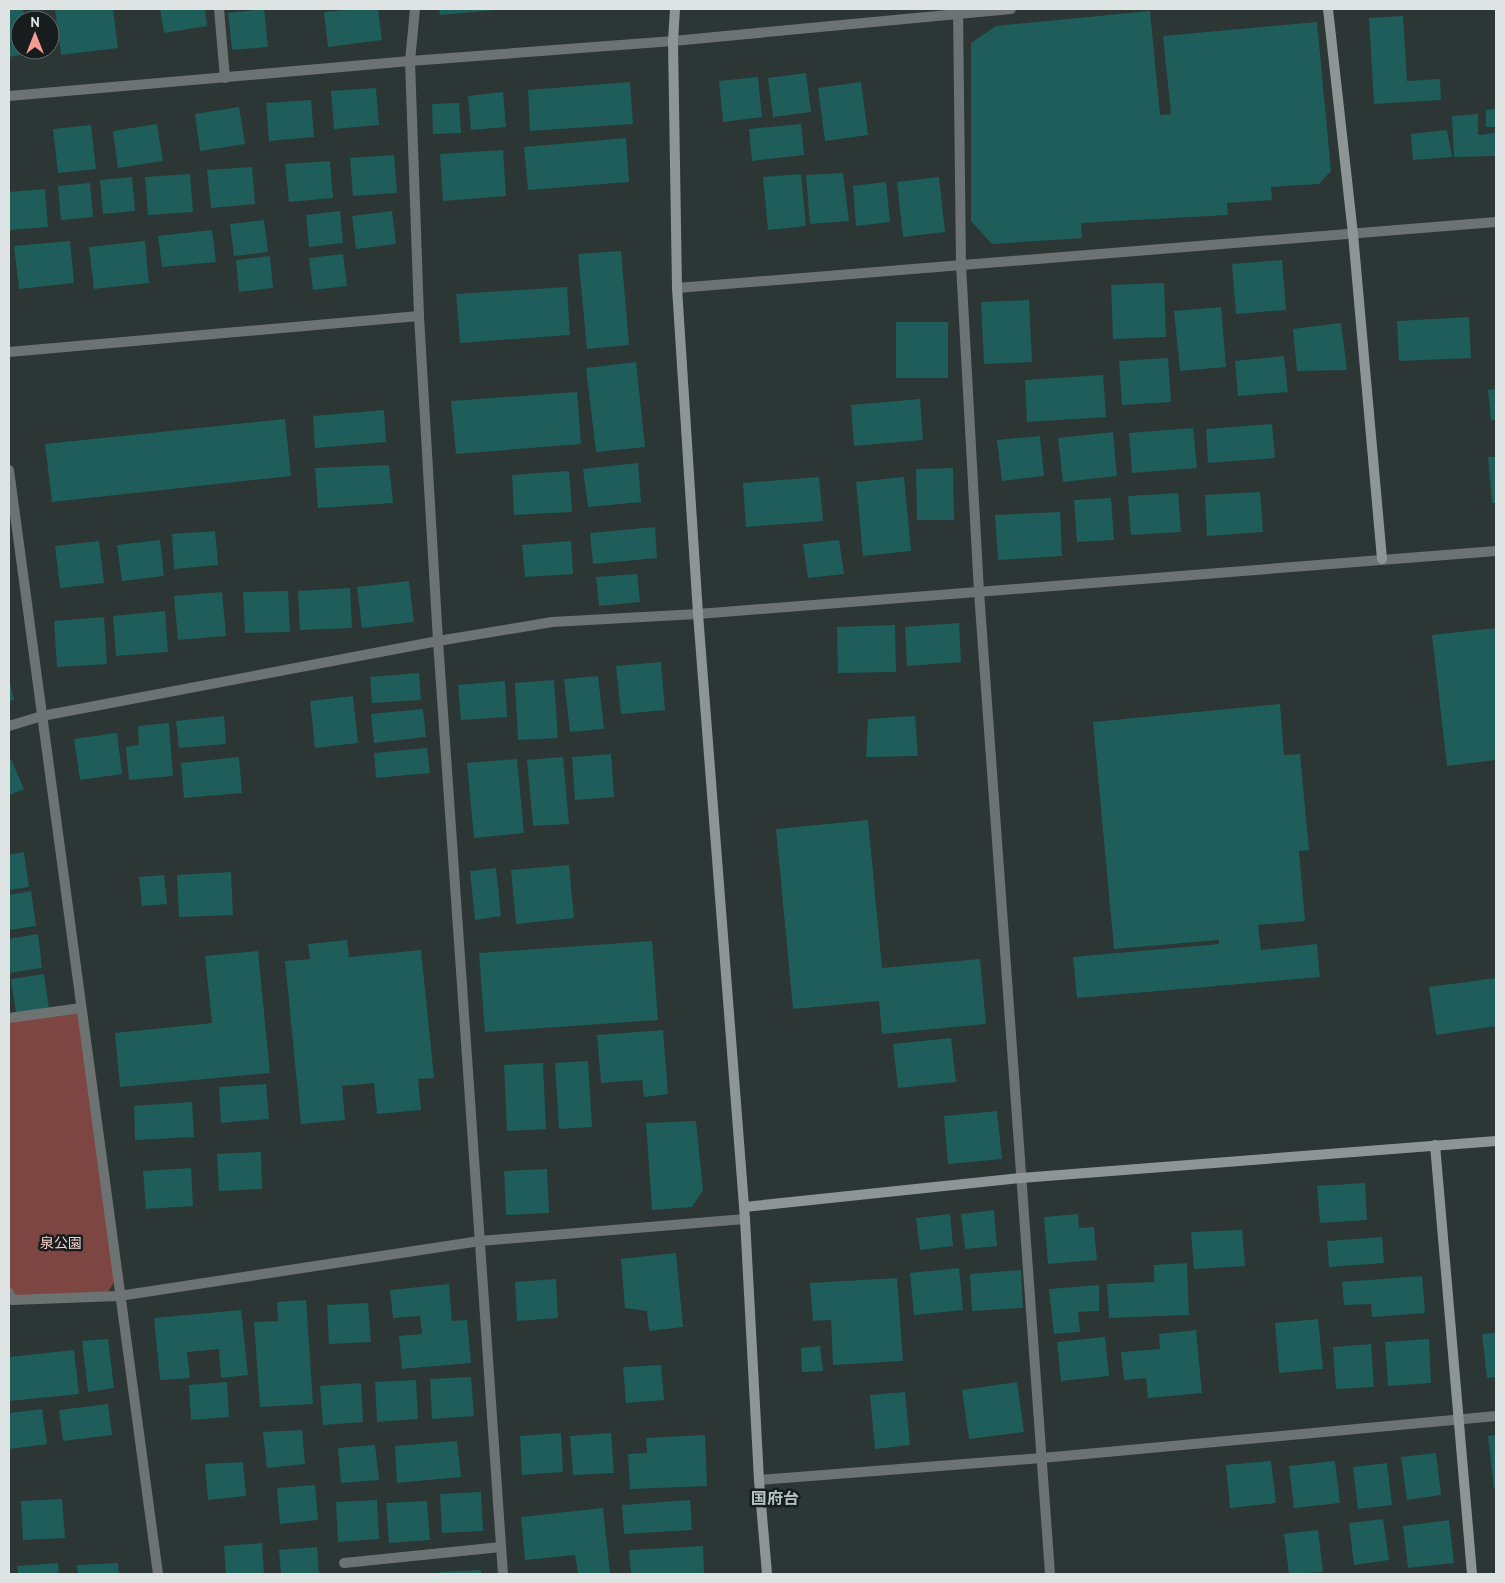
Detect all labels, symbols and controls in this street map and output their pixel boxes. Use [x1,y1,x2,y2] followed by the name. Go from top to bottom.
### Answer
[10,10,60,60] north arrow
[30,13,40,31] text: N
[40,1234,82,1252] park label: 泉公園
[751,1488,799,1508] district label: 国府台

